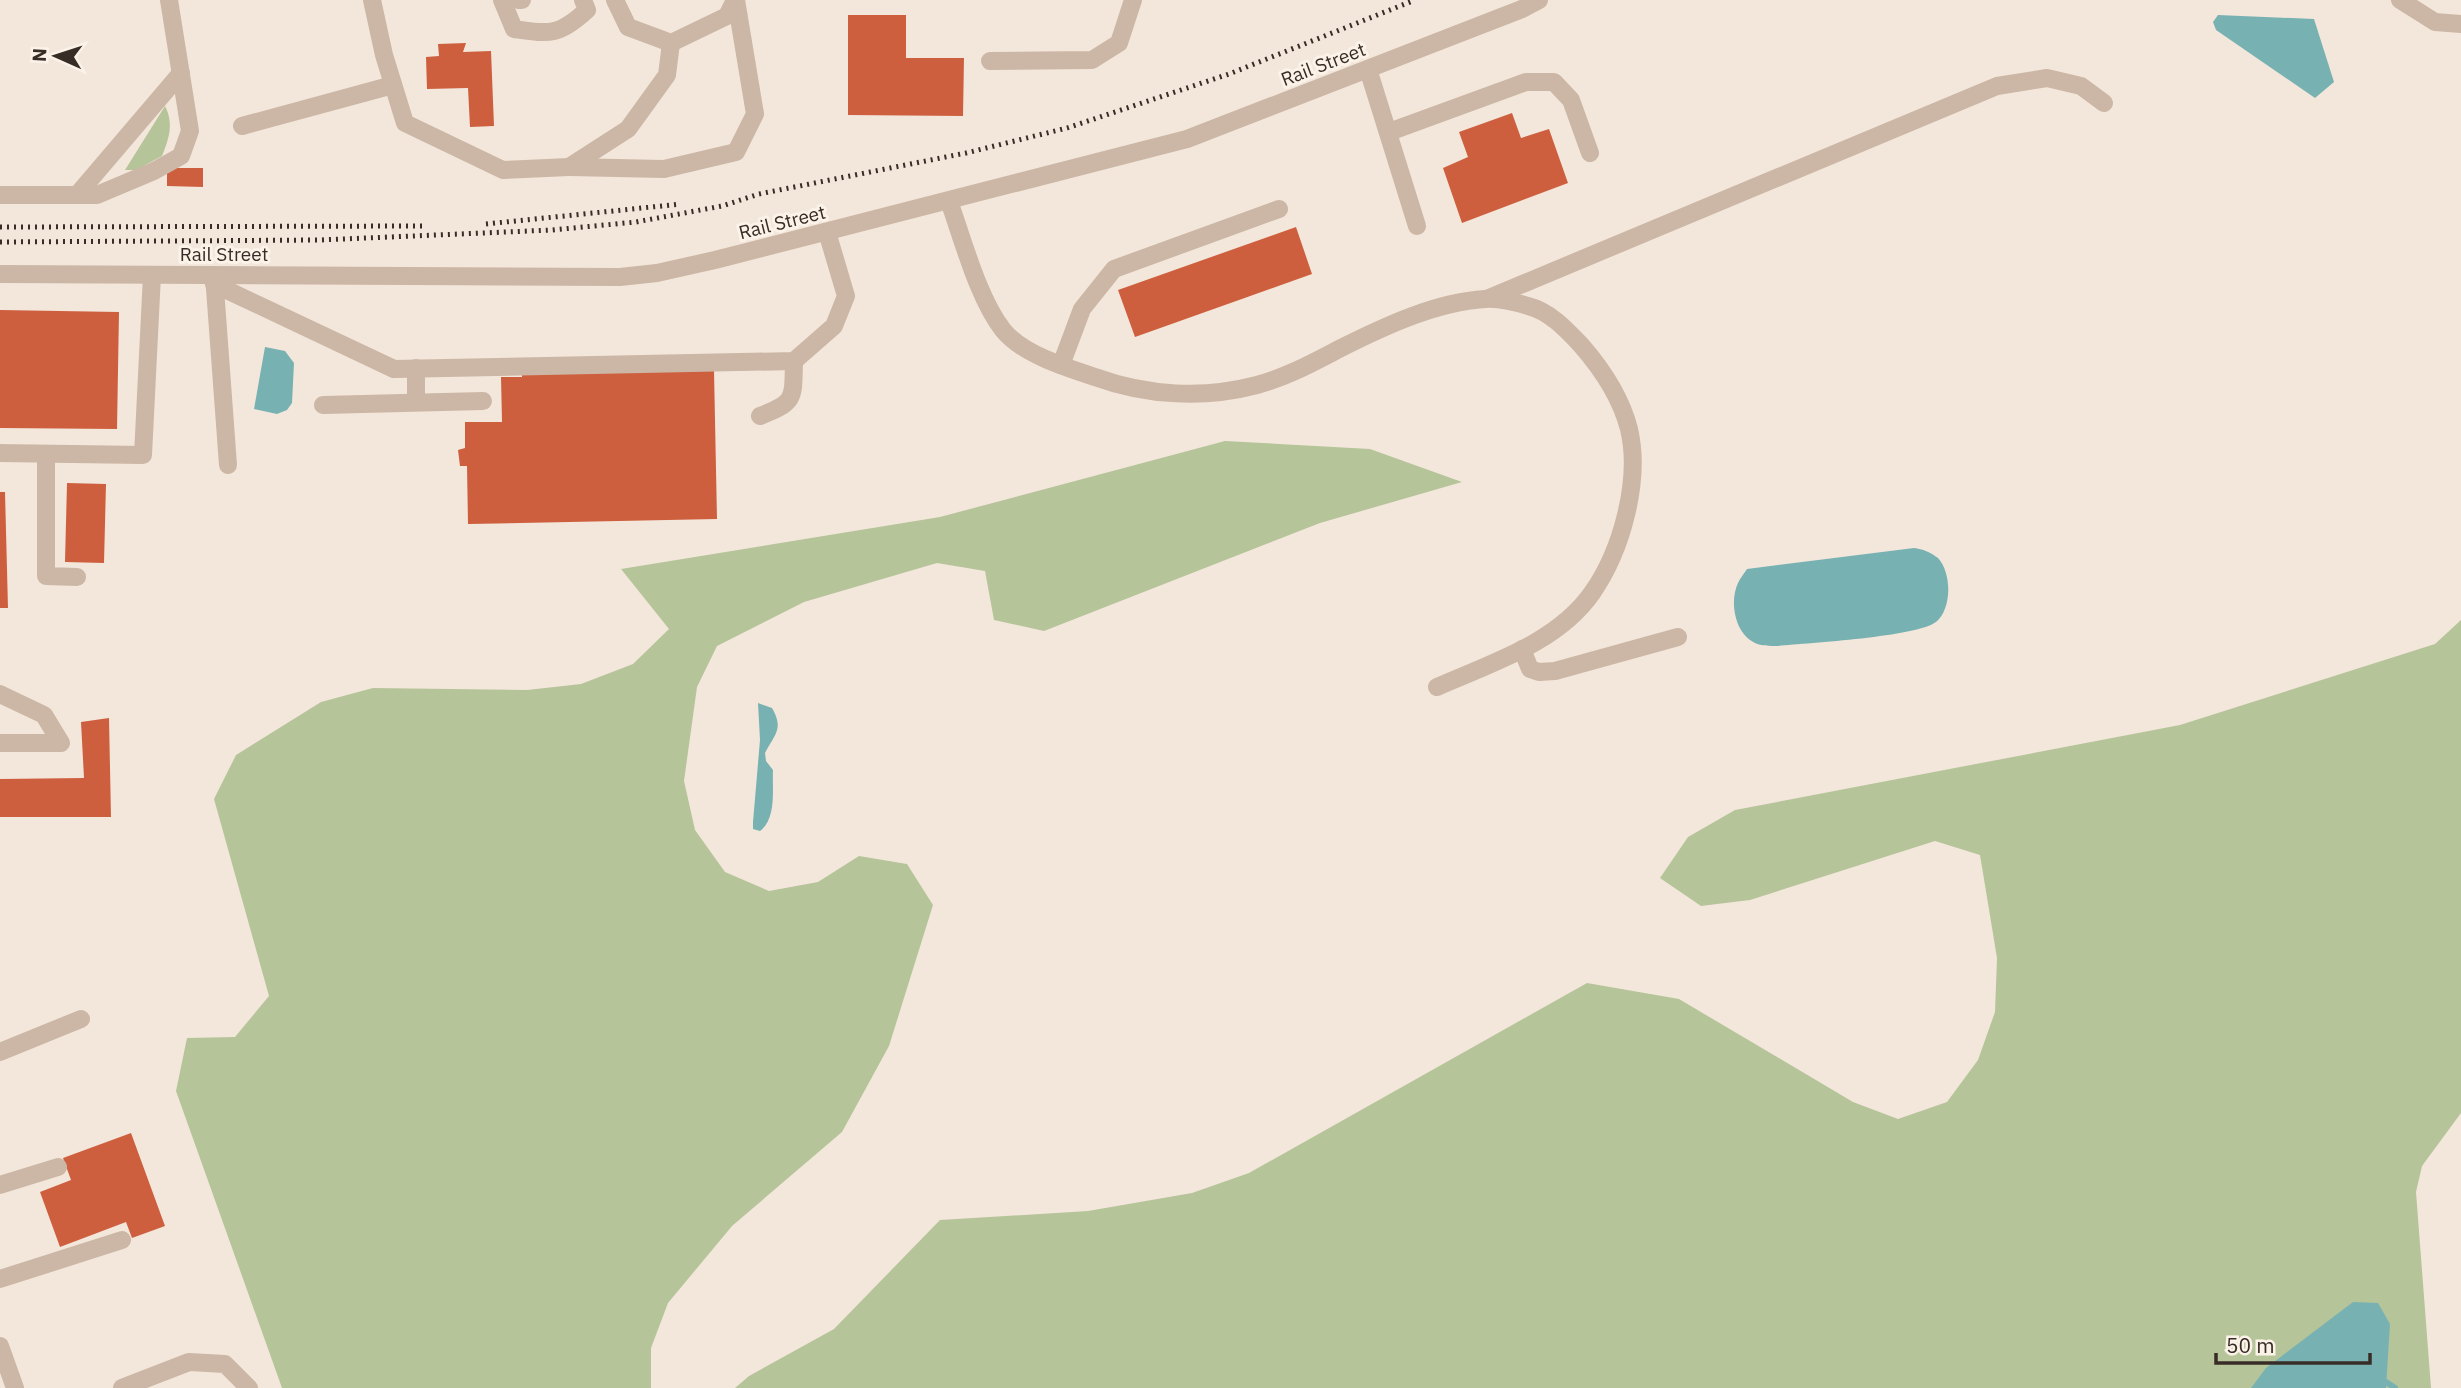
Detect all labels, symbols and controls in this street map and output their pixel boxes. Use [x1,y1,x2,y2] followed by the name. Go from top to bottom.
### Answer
[21,21,91,91] north arrow
[1277,37,1369,91] street label: Rail Street
[27,48,51,63] text: N
[736,200,828,244] street label: Rail Street
[180,242,268,266] street label: Rail Street
[2216,1322,2370,1366] scale bar
[2226,1331,2275,1359] text: 50 m

